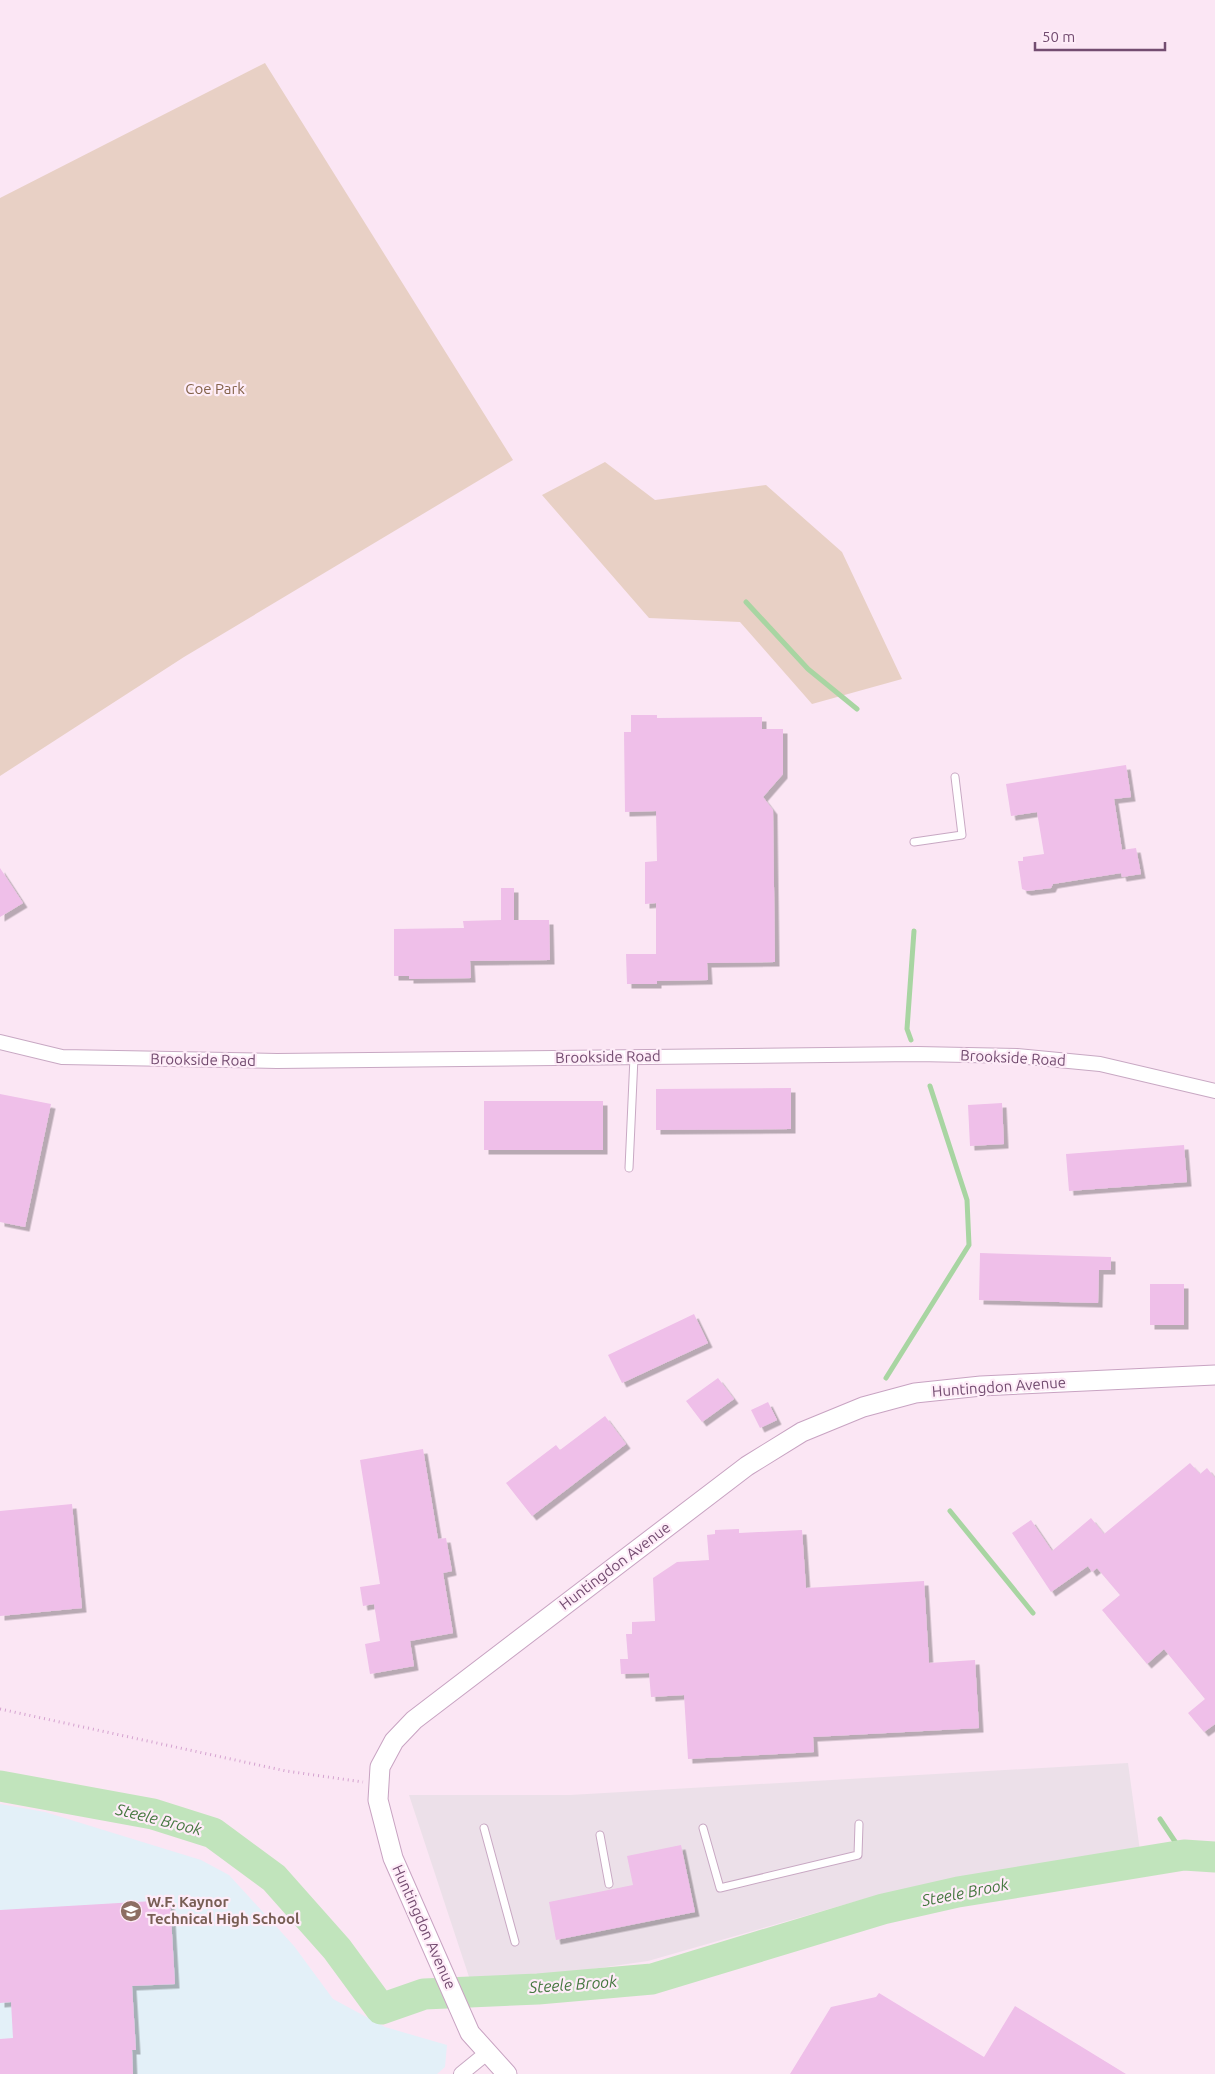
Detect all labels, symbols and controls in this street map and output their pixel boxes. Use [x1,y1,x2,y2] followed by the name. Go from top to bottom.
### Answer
[1035,20,1165,52] scale bar
[1042,28,1075,45] text: 50 m
[185,380,245,397] park label: Coe Park
[960,1046,1066,1069] street label: Brookside Road
[555,1047,661,1066] street label: Brookside Road
[150,1050,256,1069] street label: Brookside Road
[931,1373,1067,1400] street label: Huntingdon Avenue
[556,1518,673,1613] street label: Huntingdon Avenue
[113,1799,205,1839] water label: Steele Brook
[389,1862,460,1992] street label: Huntingdon Avenue
[919,1875,1011,1909] water label: Steele Brook
[147,1893,300,1927] place label: W.F. Kaynor Technical High School
[119,1899,143,1923] school or university icon: W.F. Kaynor Technical High School
[527,1972,618,1996] water label: Steele Brook

